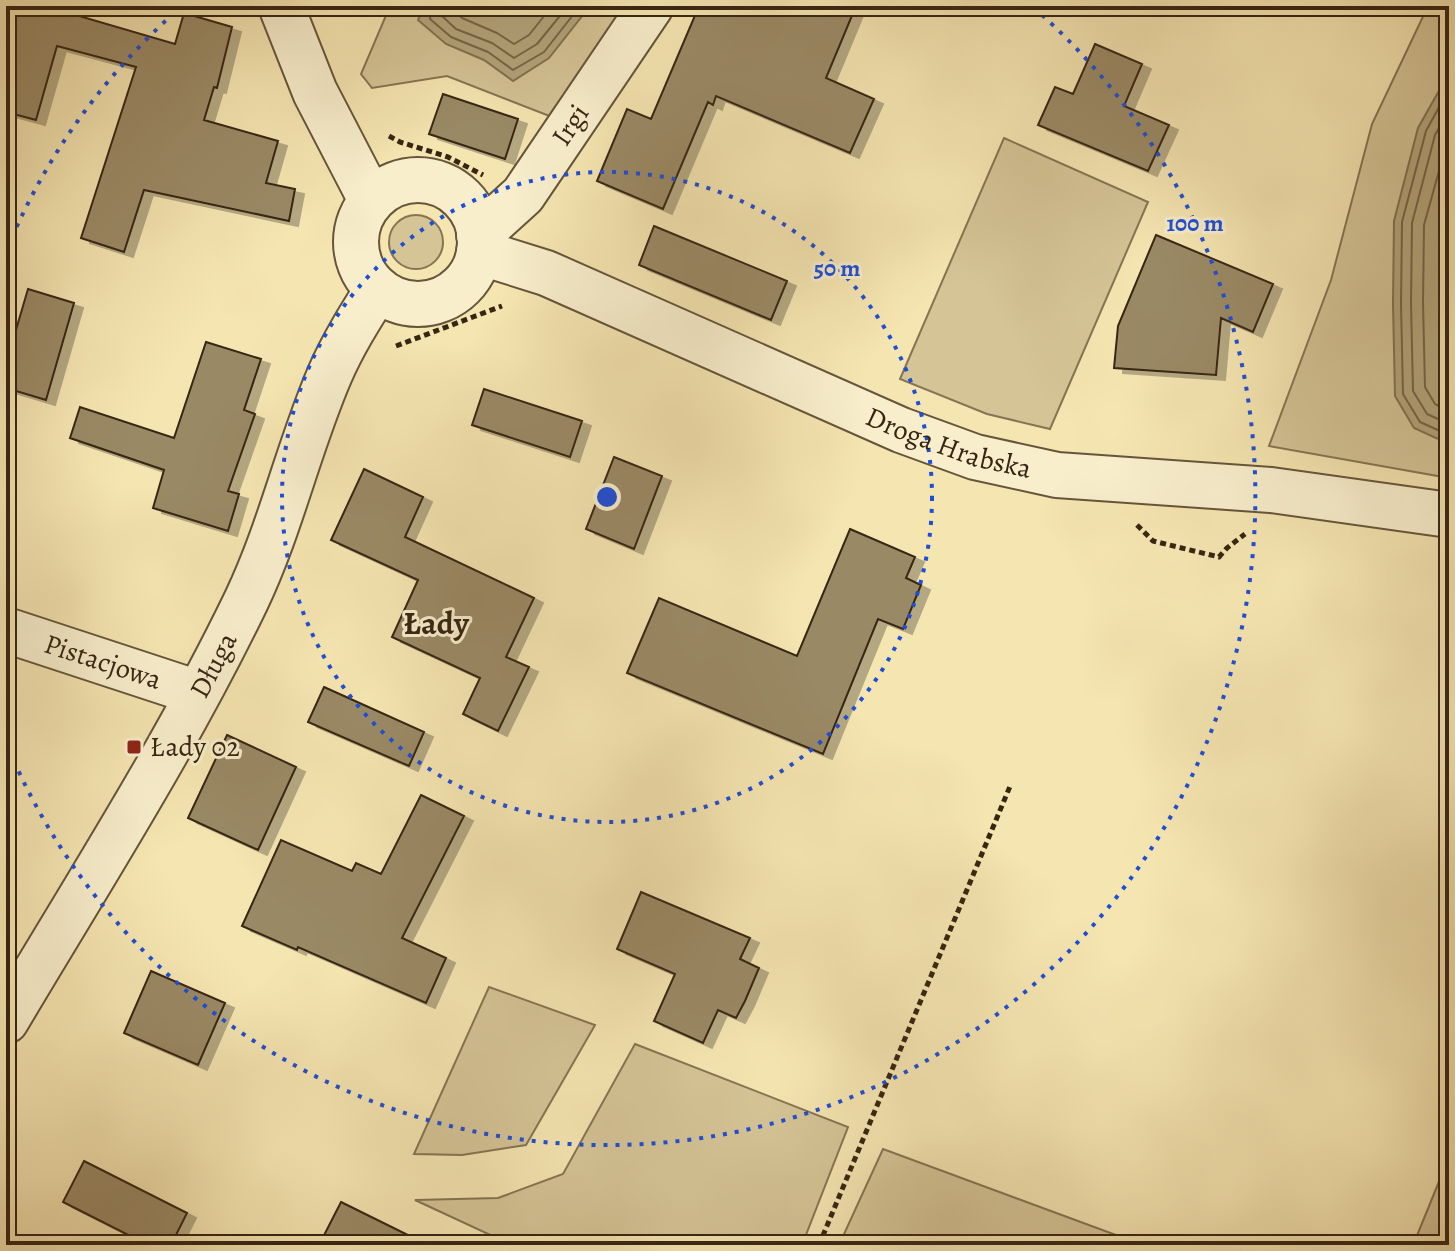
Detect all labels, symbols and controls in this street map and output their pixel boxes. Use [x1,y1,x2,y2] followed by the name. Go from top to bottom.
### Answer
[543,97,598,153] street label: Irgi
[1166,207,1224,239] text: 100 m
[814,252,860,284] text: 50 m
[860,398,1035,488] street label: Droga Hrabska
[593,483,621,511] centre of rings
[403,601,470,645] district label: Łady
[39,625,167,699] street label: Pistacjowa
[181,626,246,705] street label: Długa
[150,728,240,766] place label: Łady 02
[125,738,143,756] marker: Łady 02

